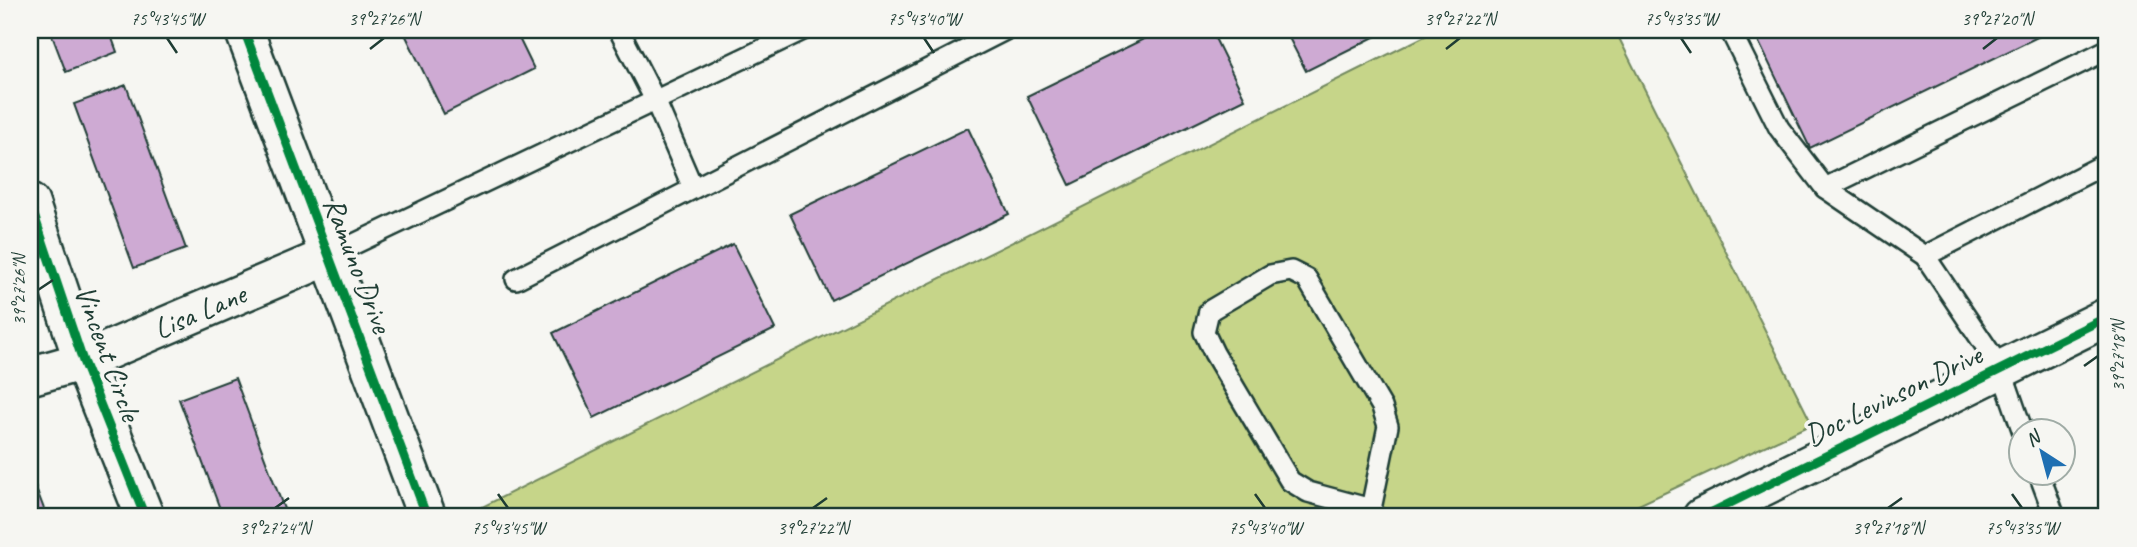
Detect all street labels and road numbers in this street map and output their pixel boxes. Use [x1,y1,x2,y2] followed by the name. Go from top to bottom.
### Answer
[315,192,402,340] street label: Ramuno Drive
[148,274,254,348] street label: Lisa Lane
[66,280,151,428] street label: Vincent Circle
[1798,335,1990,454] street label: Doc Levinson Drive

